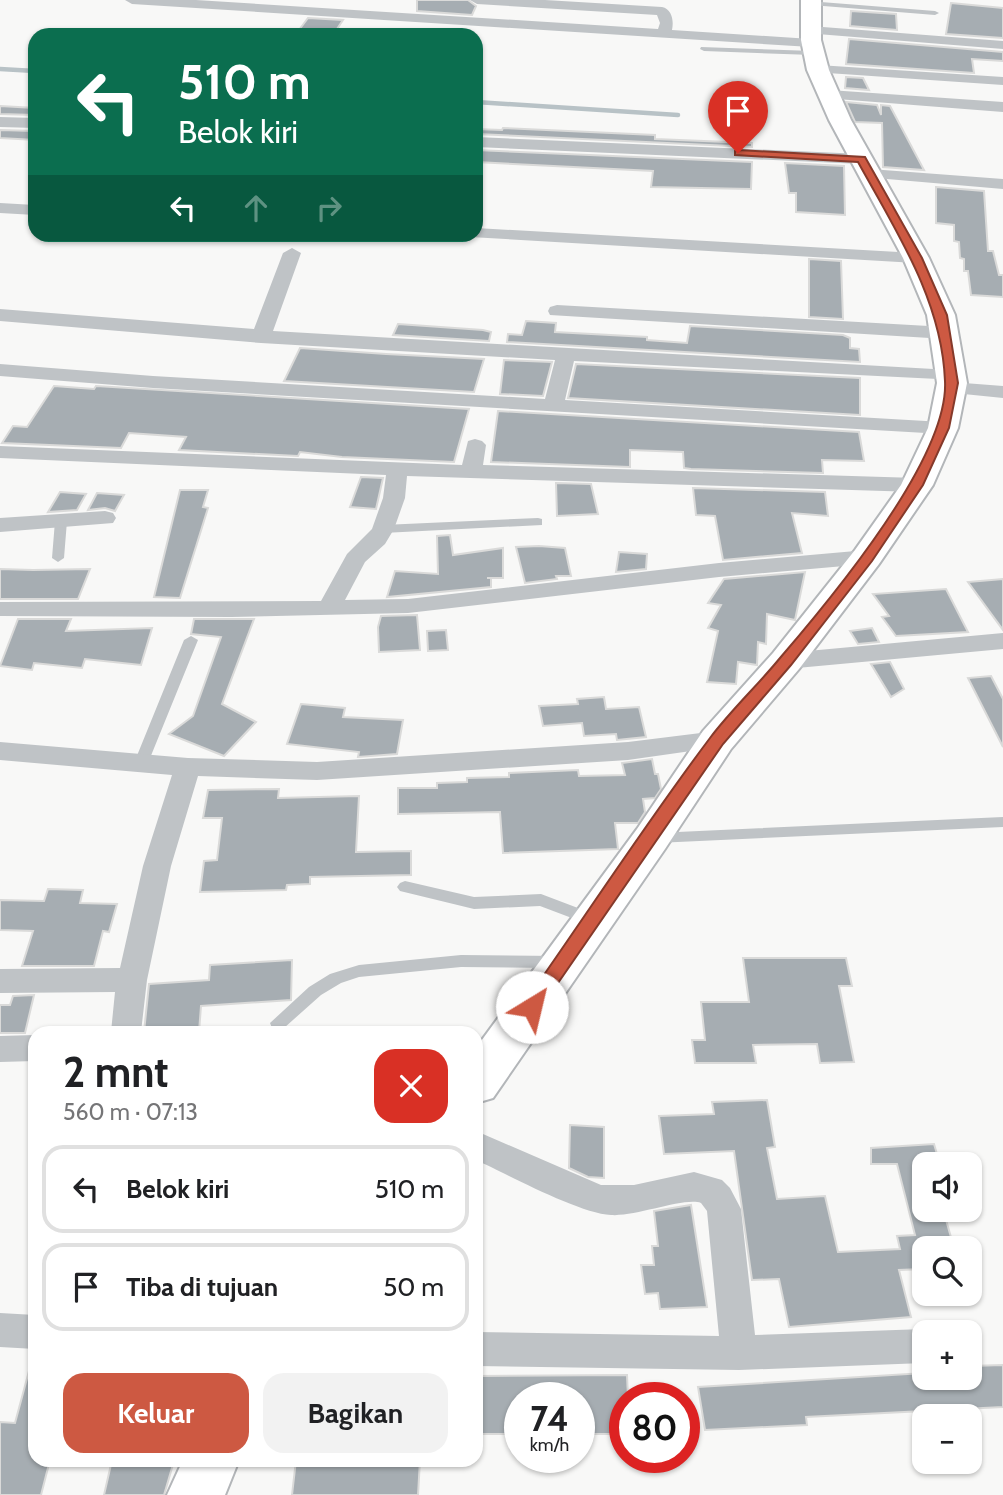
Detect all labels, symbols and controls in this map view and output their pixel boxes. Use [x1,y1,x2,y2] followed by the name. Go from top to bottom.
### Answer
[178,52,311,111] text: 510 m
[63,56,154,147] icon: left
[708,81,768,153] pin
[719,92,757,130] icon: arrive
[178,112,298,151] text: Belok kiri
[164,189,202,227] icon: left
[237,189,275,227] icon: ahead
[310,189,348,227] icon: right
[495,970,569,1044] position arrow
[63,1046,169,1098] text: 2 mnt
[374,1049,448,1123] button: close
[63,1098,198,1126] text: 560 m · 07:13
[912,1152,982,1474] map controls
[912,1152,982,1222] button: sound
[67,1170,105,1208] icon: left
[126,1173,229,1205] text: Belok kiri
[375,1173,444,1205] text: 510 m
[912,1236,982,1306] button: search
[67,1268,105,1306] icon: arrive
[126,1271,278,1303] text: Tiba di tujuan
[383,1271,444,1303] text: 50 m
[912,1320,982,1390] button: +
[63,1373,249,1453] button: Keluar
[263,1373,448,1453] button: Bagikan
[609,1382,700,1473] speed limit sign: 80
[530,1397,569,1440] text: 74
[912,1404,982,1474] button: −
[530,1434,569,1456] text: km/h

